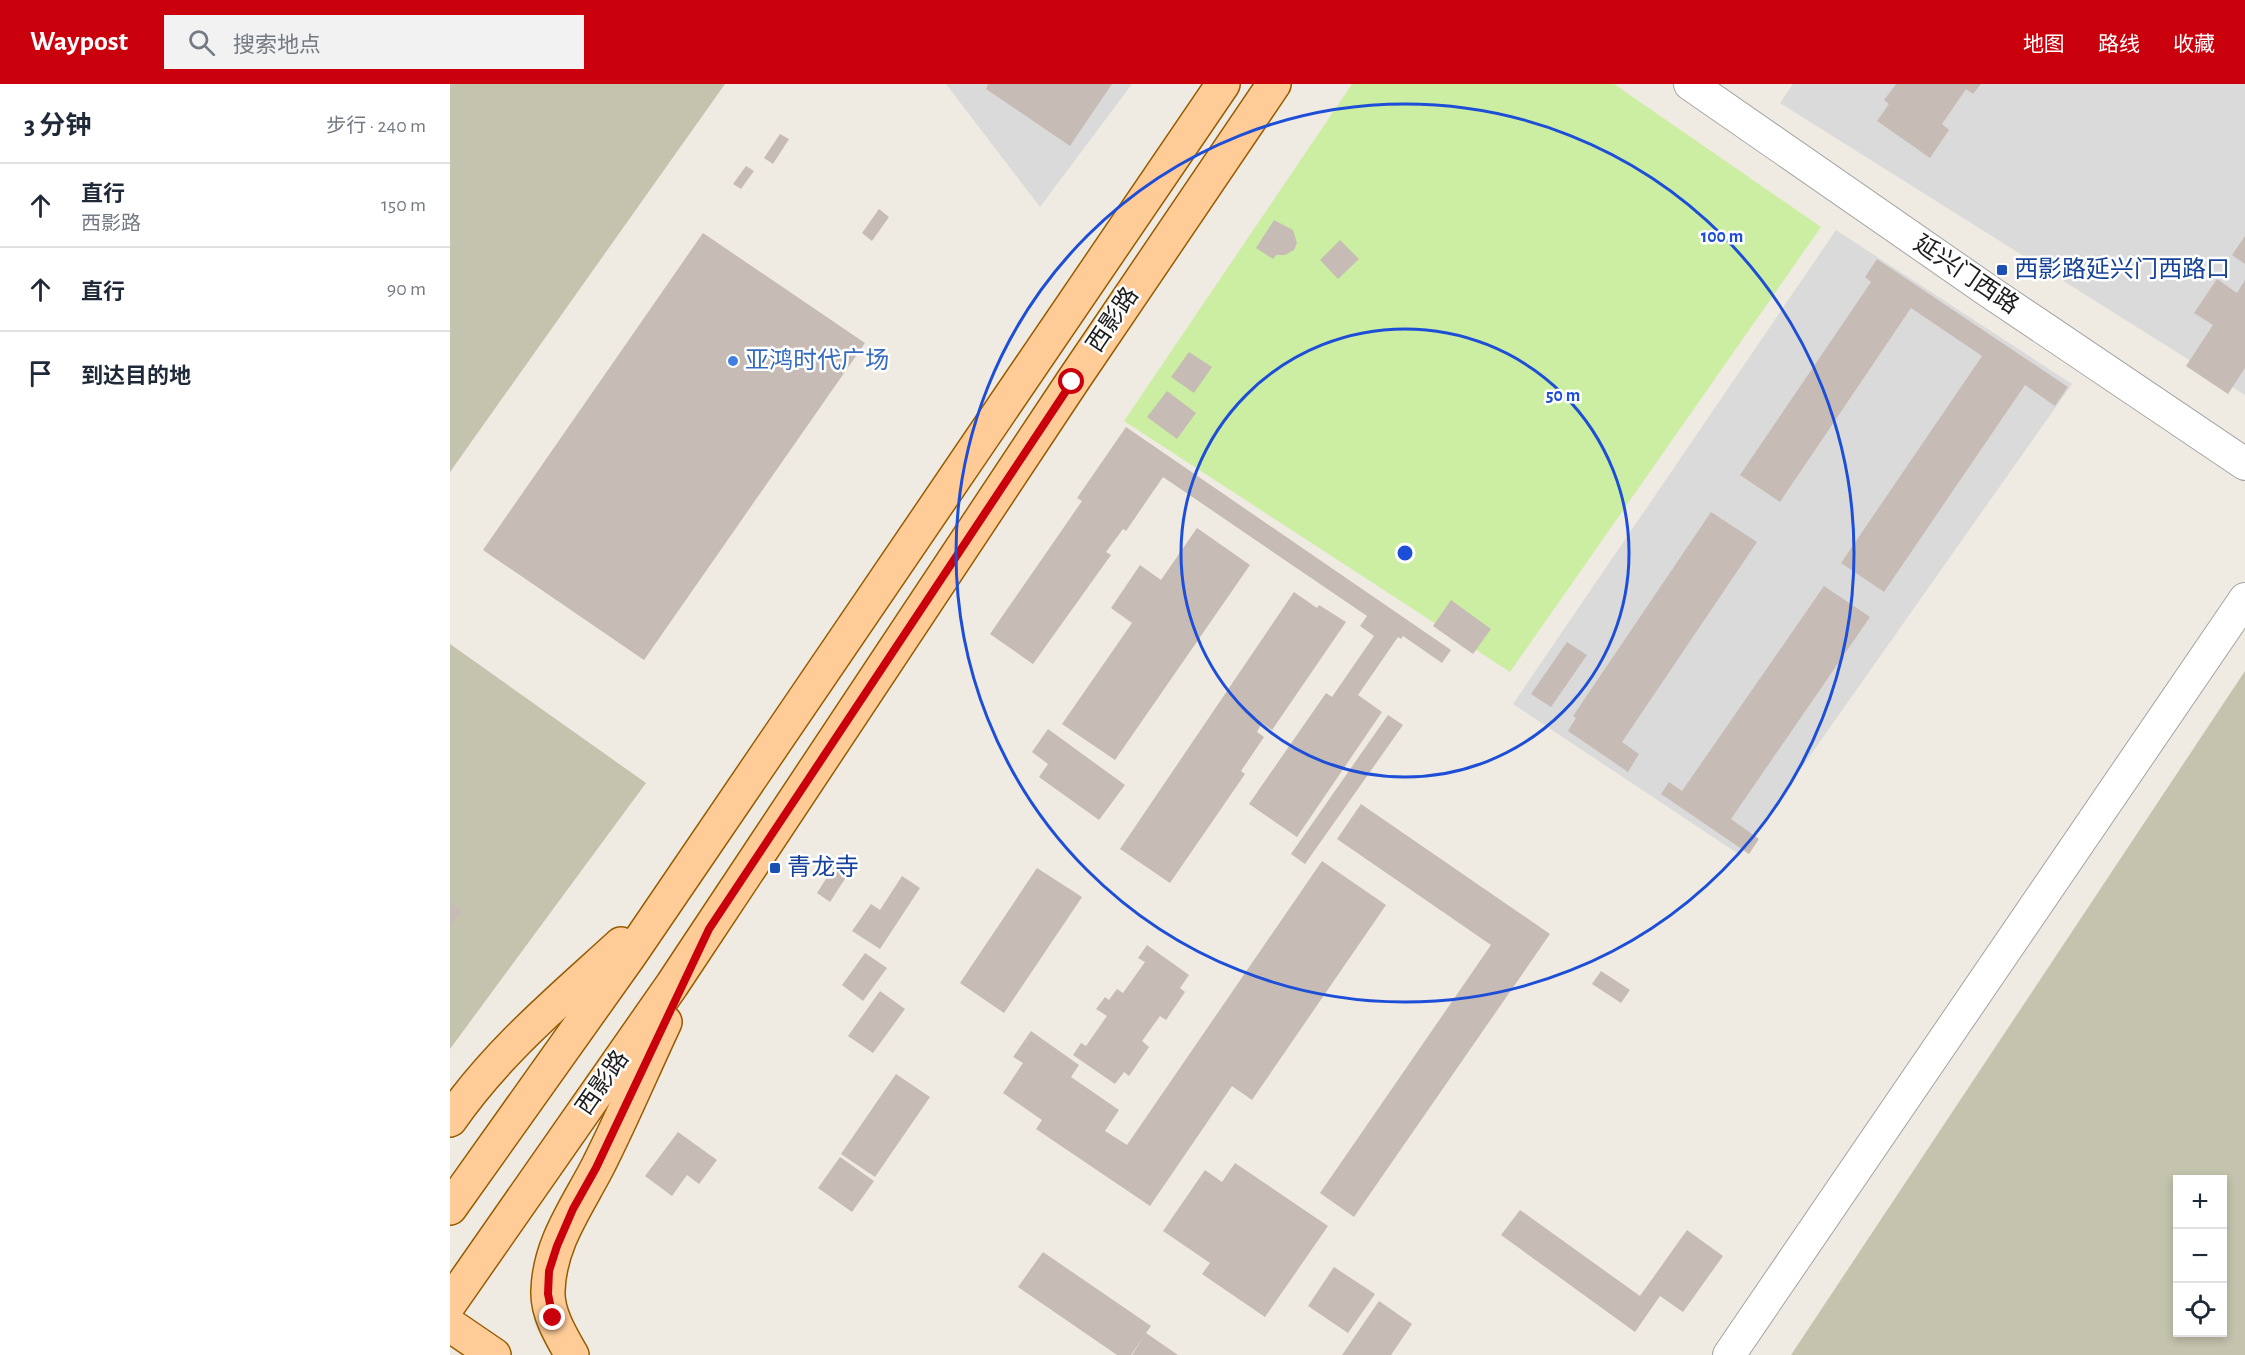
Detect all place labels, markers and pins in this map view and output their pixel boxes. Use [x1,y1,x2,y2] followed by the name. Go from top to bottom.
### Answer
[2014,256,2230,282] place label: 西影路延兴门西路口
[1995,263,2009,277] marker: 西影路延兴门西路口
[745,347,889,373] place label: 亚鸿时代广场
[726,354,740,368] marker: 亚鸿时代广场
[1395,543,1415,563] centre of rings
[787,854,859,880] place label: 青龙寺
[768,861,782,875] marker: 青龙寺

